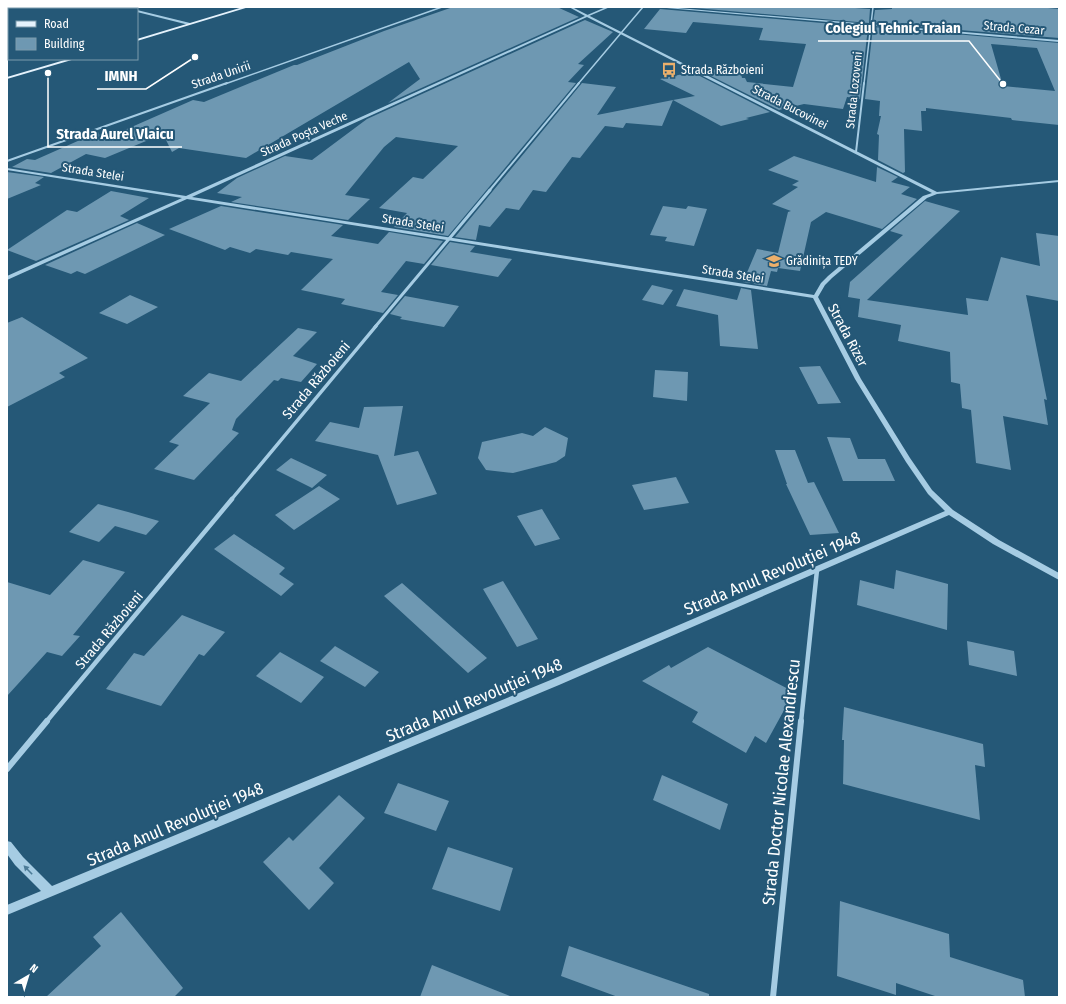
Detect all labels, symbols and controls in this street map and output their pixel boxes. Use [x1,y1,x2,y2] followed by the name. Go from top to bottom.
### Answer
[8,8,138,60] legend
[818,14,969,41] callout: Colegiul Tehnic Traian
[44,17,69,31] text: Road
[983,18,1046,38] street label: Strada Cezar
[825,19,961,37] text: Colegiul Tehnic Traian
[44,37,85,51] text: Building
[843,51,865,129] street label: Strada Lozoveni
[190,58,252,92] street label: Strada Unirii
[660,61,678,79] bus stop icon: Strada Războieni
[97,62,146,89] callout: IMNH
[681,63,764,77] place label: Strada Războieni
[105,67,137,85] text: IMNH
[750,82,830,132] street label: Strada Bucovinei
[258,109,350,160] street label: Strada Poșta Veche
[48,120,182,147] callout: Strada Aurel Vlaicu
[56,125,174,143] text: Strada Aurel Vlaicu
[61,160,125,184] street label: Strada Stelei
[381,211,445,235] street label: Strada Stelei
[765,252,783,270] school or university icon: Grădinița TEDY
[786,254,858,269] place label: Grădinița TEDY
[701,262,765,286] street label: Strada Stelei
[824,301,871,370] street label: Strada Rizer
[279,338,354,423] street label: Strada Războieni
[681,527,864,620] street label: Strada Anul Revoluției 1948
[72,588,147,673] street label: Strada Războieni
[383,654,566,747] street label: Strada Anul Revoluției 1948
[758,658,805,906] street label: Strada Doctor Nicolae Alexandrescu
[84,778,267,871] street label: Strada Anul Revoluției 1948
[23,865,33,875] one-way arrow
[8,956,48,996] north arrow
[27,961,40,976] text: N

